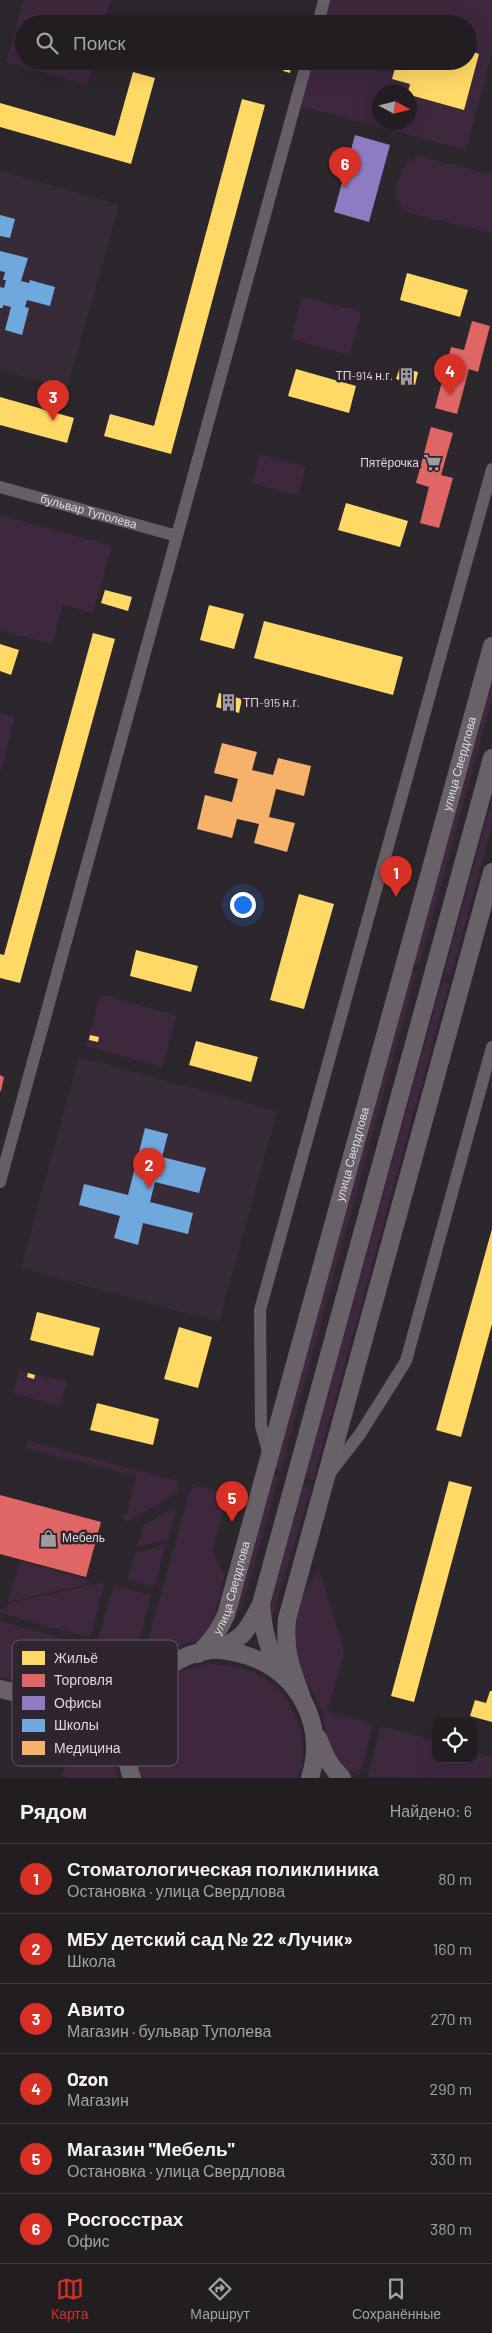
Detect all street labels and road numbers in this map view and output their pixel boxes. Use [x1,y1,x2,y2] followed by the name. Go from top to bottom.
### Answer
[39,491,139,531] street label: бульвар Туполева
[439,715,478,813] street label: улица Свердлова
[332,1105,371,1203] street label: улица Свердлова
[209,1539,252,1637] street label: улица Свердлова

